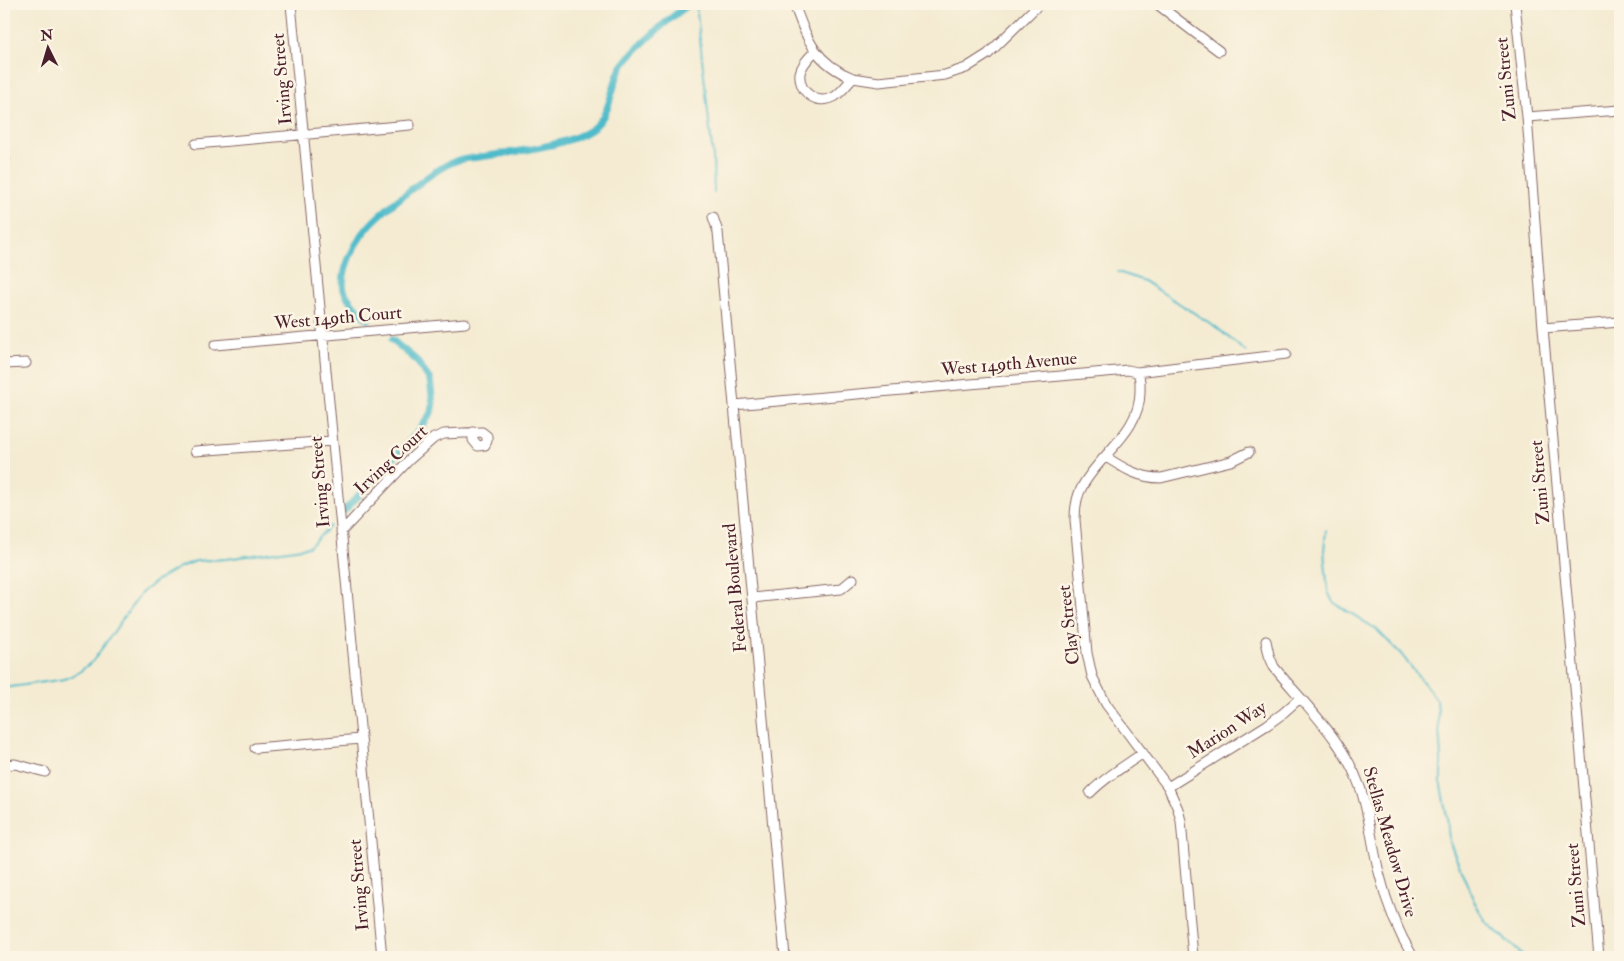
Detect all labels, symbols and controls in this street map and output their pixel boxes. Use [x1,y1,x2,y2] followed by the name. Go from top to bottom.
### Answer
[22,22,72,72] north arrow
[39,26,54,45] text: N
[267,32,297,126] street label: Irving Street
[1490,36,1522,122] street label: Zuni Street
[272,301,403,335] street label: West 149th Court
[939,347,1078,381] street label: West 149th Avenue
[349,420,433,500] street label: Irving Court
[305,435,335,529] street label: Irving Street
[1525,439,1555,525] street label: Zuni Street
[718,522,752,654] street label: Federal Boulevard
[1053,584,1085,666] street label: Clay Street
[1183,695,1272,764] street label: Marion Way
[1358,764,1423,920] street label: Stellas Meadow Drive
[344,838,374,932] street label: Irving Street
[1561,842,1591,928] street label: Zuni Street

